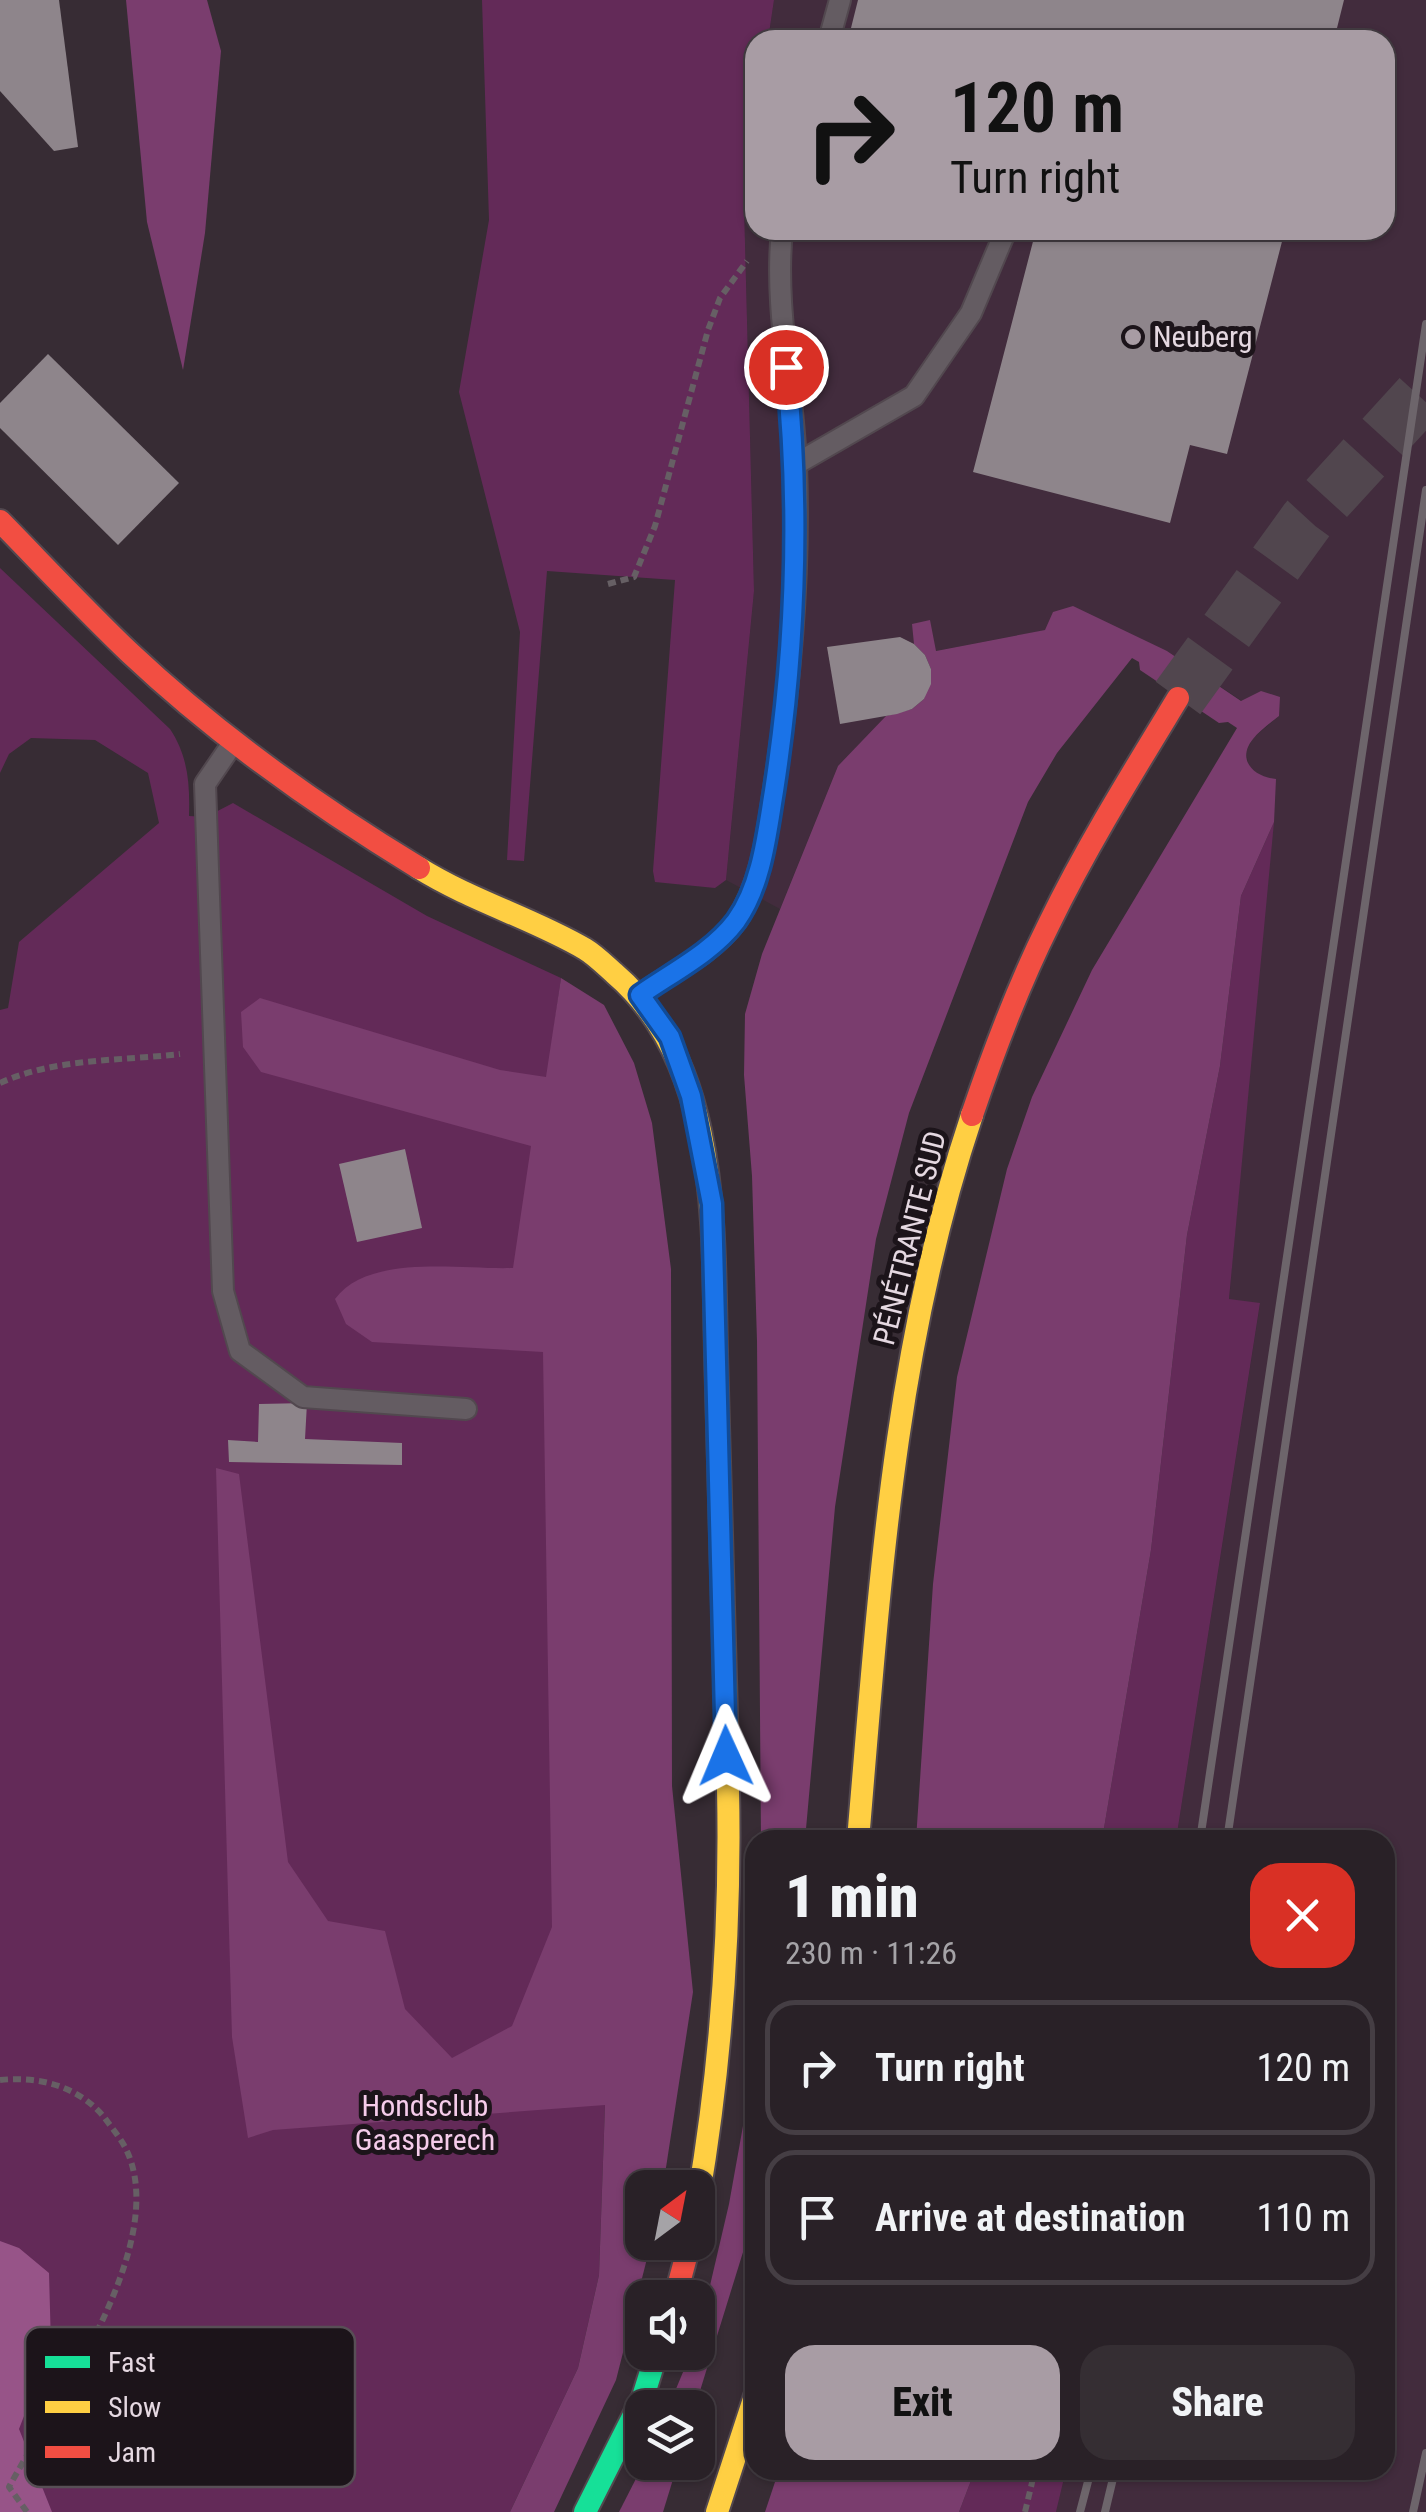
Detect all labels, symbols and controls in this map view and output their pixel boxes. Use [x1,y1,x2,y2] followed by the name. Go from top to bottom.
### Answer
[950,67,1124,149] text: 120 m
[785,70,915,200] icon: right
[950,151,1120,204] text: Turn right
[1153,319,1253,354] place label: Neuberg
[744,325,829,410] pin
[1122,326,1144,348] marker: Neuberg
[759,340,814,395] icon: arrive
[866,1127,953,1348] street label: PÉNÉTRANTE SUD
[674,1704,778,1808] position arrow
[785,1861,919,1932] text: 1 min
[1250,1863,1355,1968] button: close
[785,1934,957,1972] text: 230 m · 11:26
[790,2040,845,2095] icon: right
[875,2046,1025,2090] text: Turn right
[1256,2046,1350,2090] text: 120 m
[355,2088,495,2157] park label: Hondsclub Gaasperech
[625,2170,715,2260] north arrow
[625,2170,715,2480] map controls
[790,2190,845,2245] icon: arrive
[875,2196,1185,2240] text: Arrive at destination
[1256,2196,1350,2240] text: 110 m
[625,2280,715,2370] button: sound
[25,2327,355,2487] legend
[785,2345,1060,2460] button: Exit
[1080,2345,1355,2460] button: Share
[108,2346,155,2379] text: Fast
[625,2390,715,2480] button: layers
[108,2391,161,2424] text: Slow
[108,2436,156,2469] text: Jam

